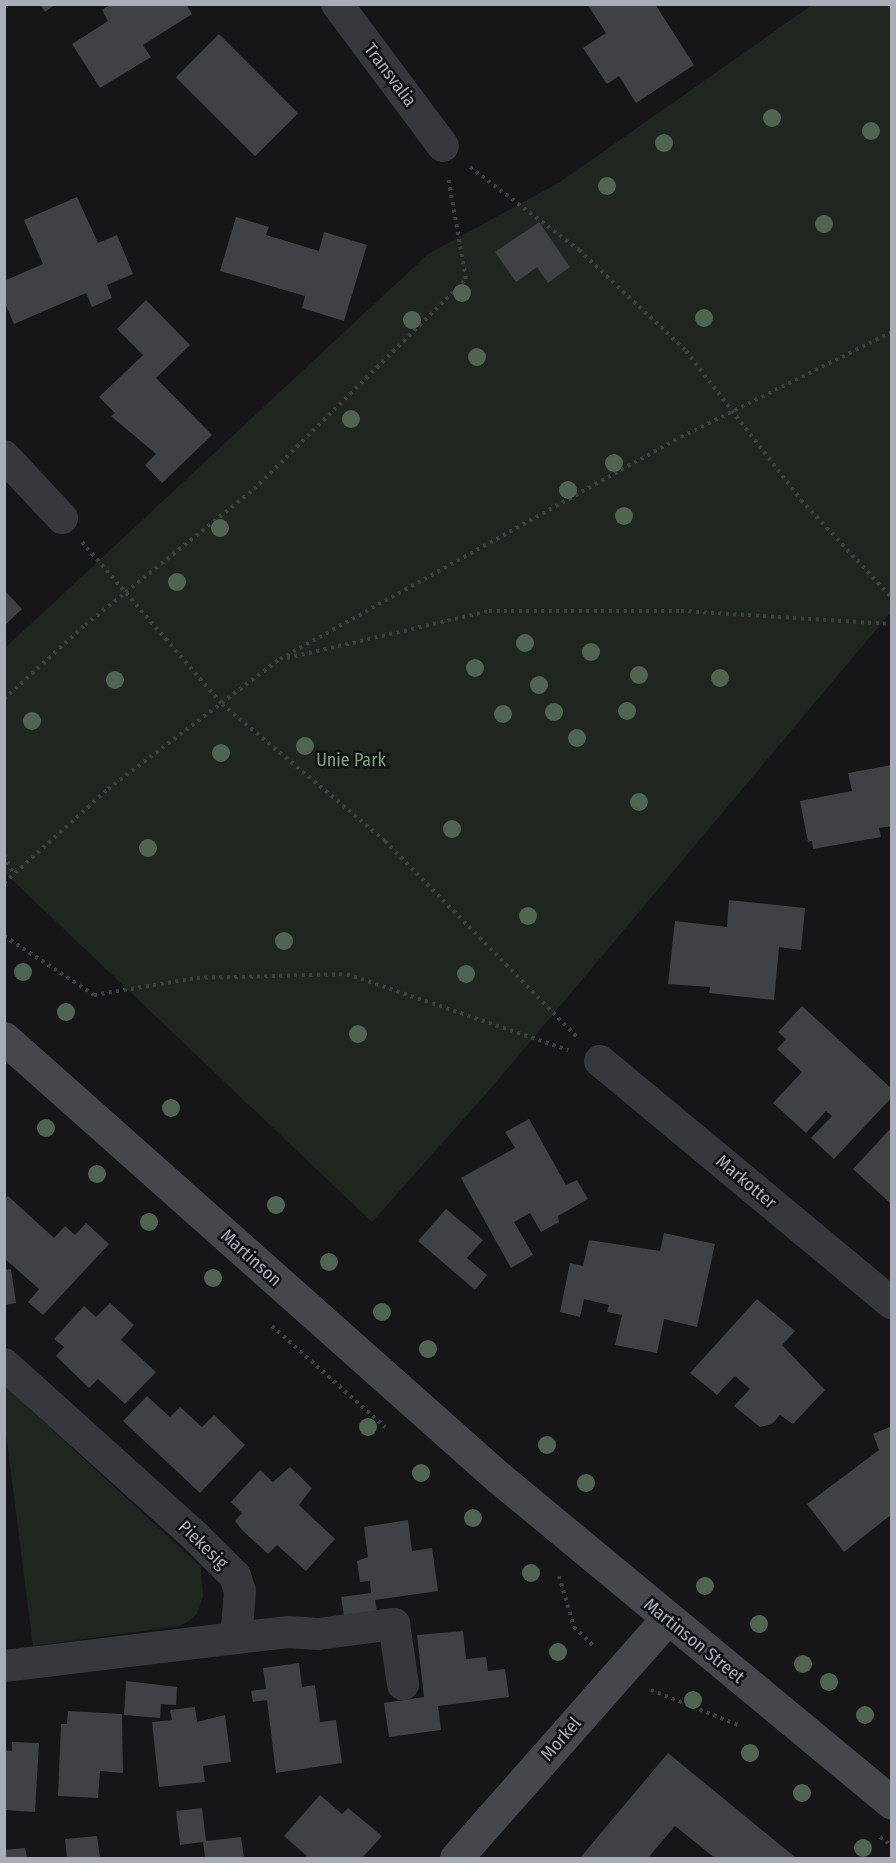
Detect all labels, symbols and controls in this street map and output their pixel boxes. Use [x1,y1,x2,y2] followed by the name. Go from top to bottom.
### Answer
[359,39,421,111] street label: Transvalia
[316,749,386,771] park label: Unie Park
[711,1150,781,1214] street label: Markotter
[216,1225,286,1291] street label: Martinson
[174,1516,232,1574] street label: Piekesig
[639,1594,749,1688] street label: Martinson Street
[536,1713,586,1765] street label: Morkel

